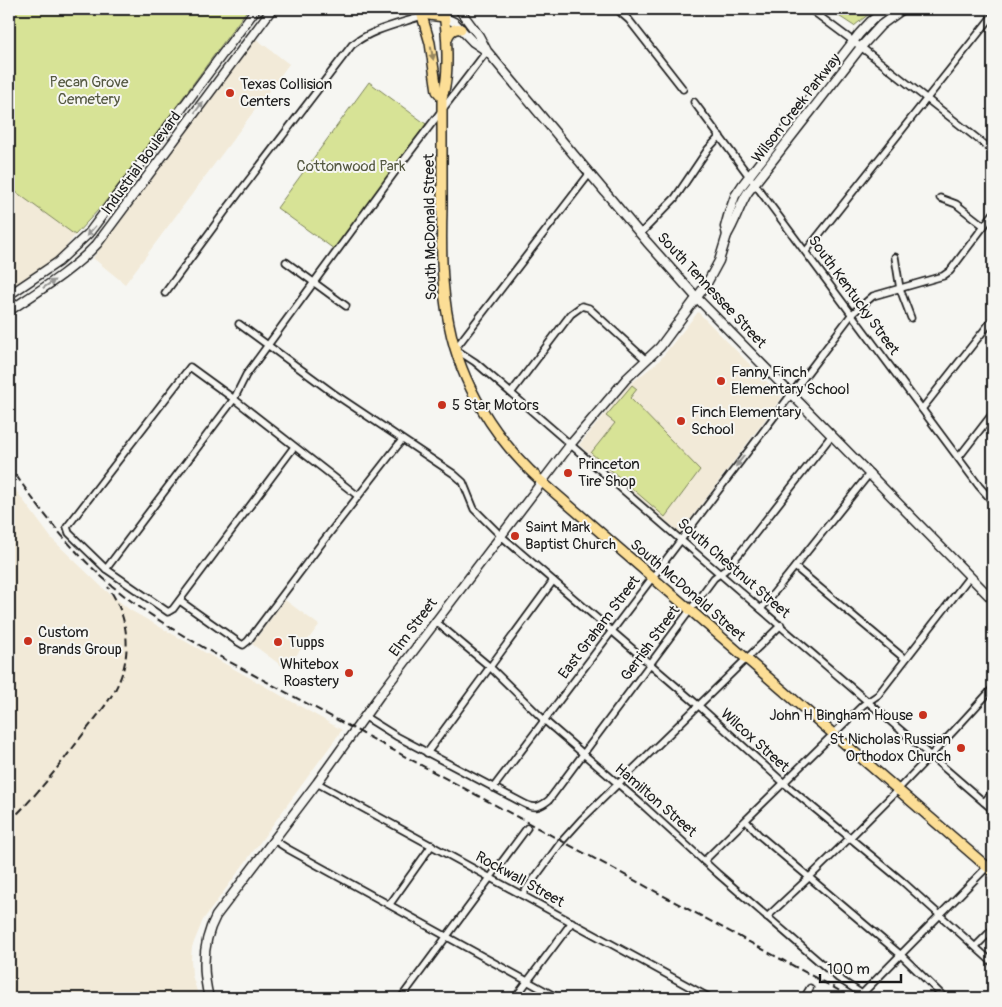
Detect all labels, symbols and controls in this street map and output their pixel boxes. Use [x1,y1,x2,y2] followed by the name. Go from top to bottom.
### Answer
[428,45,436,61] one-way arrow
[748,49,845,167] street label: Wilson Creek Parkway
[50,73,129,109] park label: Pecan Grove Cemetery
[240,75,332,111] place label: Texas Collision Centers
[224,87,236,99] marker: Texas Collision Centers
[193,101,204,114] one-way arrow
[97,108,185,219] street label: Industrial Boulevard
[420,153,441,301] street label: South McDonald Street
[297,157,406,176] park label: Cottonwood Park
[85,224,97,236] one-way arrow
[653,228,771,353] street label: South Tennessee Street
[804,232,904,359] street label: South Kentucky Street
[43,279,56,289] one-way arrow
[731,363,850,399] place label: Fanny Finch Elementary School
[715,375,727,387] marker: Fanny Finch Elementary School
[452,396,539,415] place label: 5 Star Motors
[436,399,448,411] marker: 5 Star Motors
[691,403,802,439] place label: Finch Elementary School
[675,415,687,427] marker: Finch Elementary School
[735,454,746,467] one-way arrow
[578,455,640,491] place label: Princeton Tire Shop
[562,467,574,479] marker: Princeton Tire Shop
[673,514,795,623] street label: South Chestnut Street
[525,518,616,554] place label: Saint Mark Baptist Church
[509,530,521,542] marker: Saint Mark Baptist Church
[626,535,750,646] street label: South McDonald Street
[554,571,645,683] street label: East Graham Street
[385,593,442,660] street label: Elm Street
[617,601,685,685] street label: Gerrish Street
[38,623,122,659] place label: Custom Brands Group
[288,633,325,652] place label: Tupps
[22,635,34,647] marker: Custom Brands Group
[272,636,284,648] marker: Tupps
[280,655,340,691] place label: Whitebox Roastery
[343,667,355,679] marker: Whitebox Roastery
[716,705,794,777] street label: Wilcox Street
[769,706,914,725] place label: John H Bingham House
[917,709,929,721] marker: John H Bingham House
[830,730,951,766] place label: St Nicholas Russian Orthodox Church
[955,742,967,754] marker: St Nicholas Russian Orthodox Church
[611,760,701,842] street label: Hamilton Street
[472,847,568,912] street label: Rockwall Street
[820,952,901,984] scale bar
[827,960,870,979] text: 100 m

